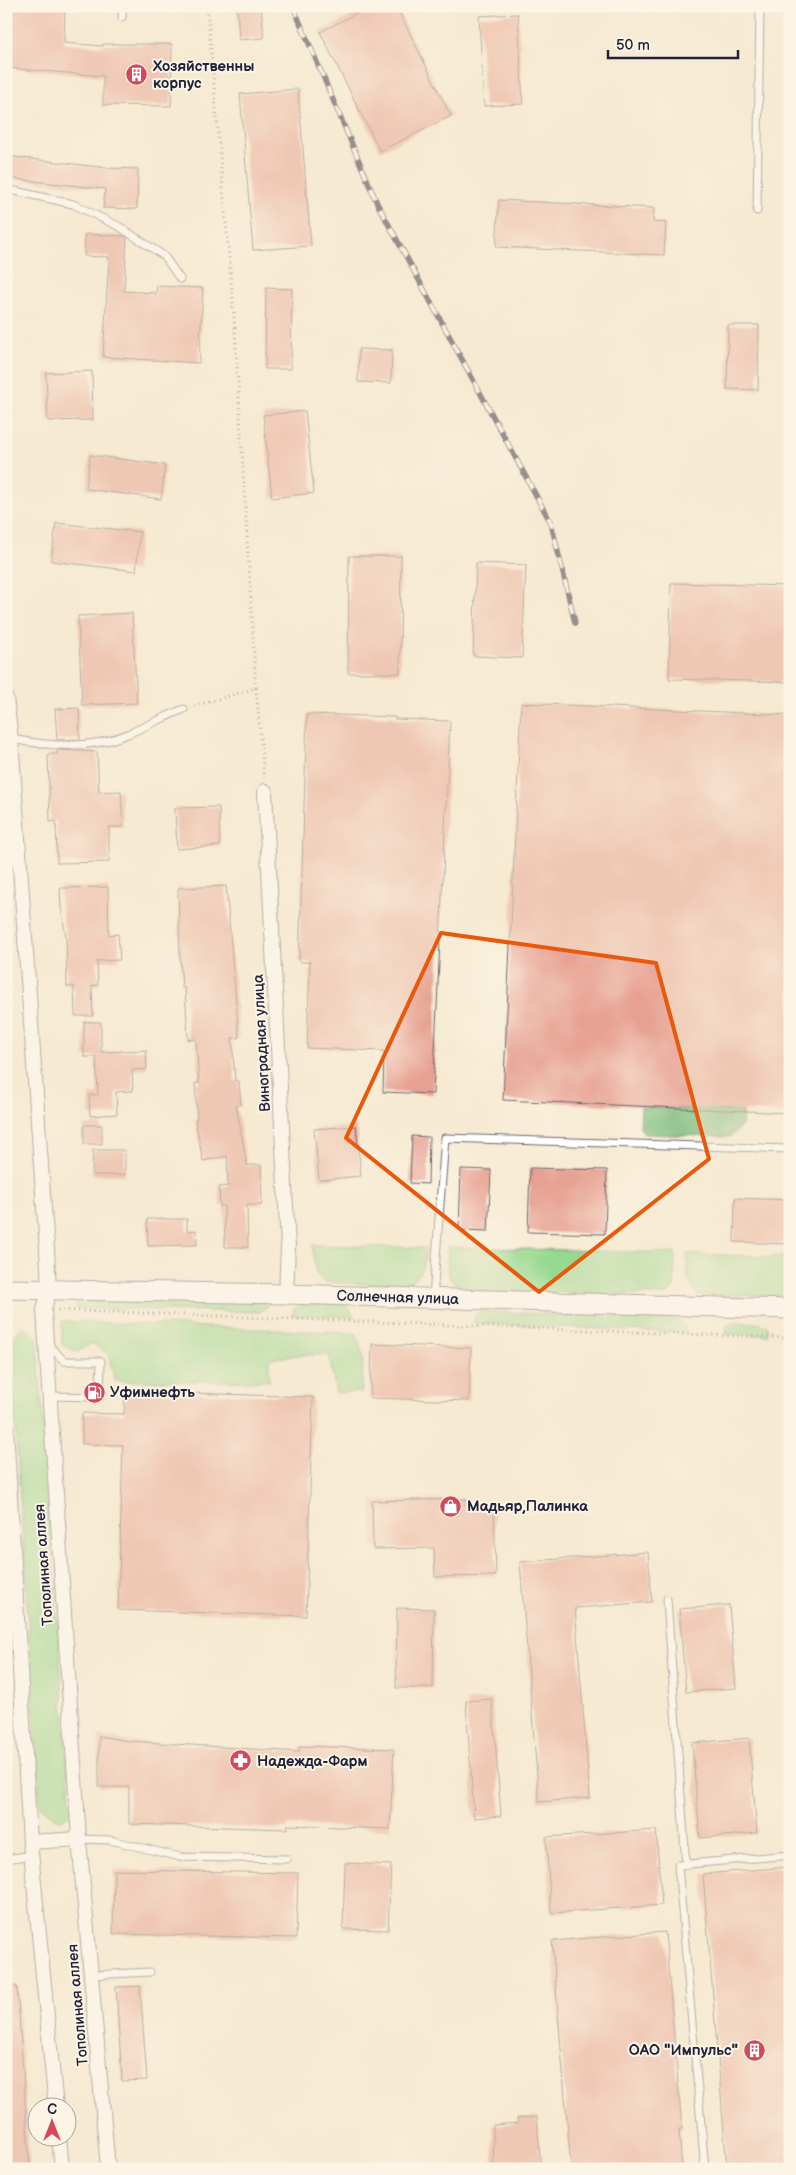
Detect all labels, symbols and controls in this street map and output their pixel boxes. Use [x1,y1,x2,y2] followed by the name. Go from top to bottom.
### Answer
[608,28,738,60] scale bar
[616,36,650,55] text: 50 m
[152,57,254,93] place label: Хозяйственны корпус
[125,63,149,87] building icon: Хозяйственны корпус
[249,974,275,1112] street label: Виноградная улица
[336,1286,459,1309] street label: Солнечная улица
[82,1380,106,1404] fuel station icon: Уфимнефть
[110,1383,195,1402] place label: Уфимнефть
[439,1494,463,1518] shop icon: Мадьяр,Палинка
[467,1497,588,1516] place label: Мадьяр,Палинка
[30,1503,58,1627] street label: Тополиная аллея
[229,1749,253,1773] pharmacy icon: Надежда-Фарм
[257,1752,368,1771] place label: Надежда-Фарм
[63,1943,93,2067] street label: Тополиная аллея
[742,2038,766,2062] building icon: ОАО "Импульс"
[629,2041,738,2060] place label: ОАО "Импульс"
[28,2098,78,2148] north arrow
[47,2101,57,2118] text: С

